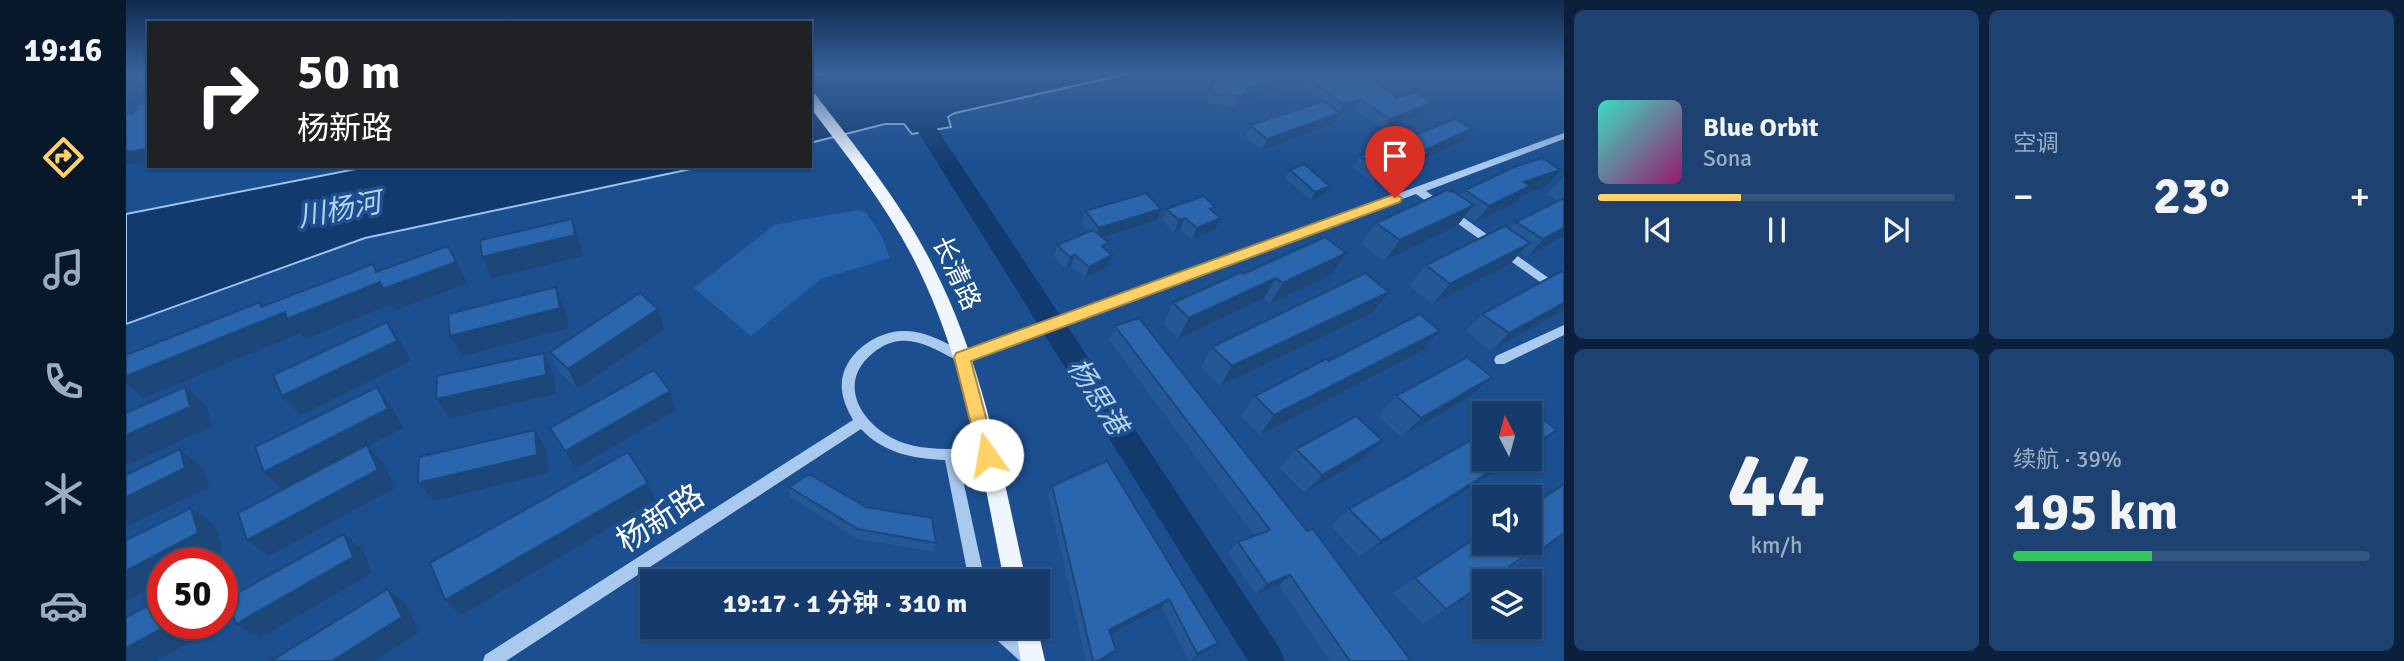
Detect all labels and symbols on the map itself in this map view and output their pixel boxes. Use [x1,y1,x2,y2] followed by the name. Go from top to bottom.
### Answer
[1365,126,1425,198] pin
[295,184,389,235] water label: 川杨河
[925,231,987,316] street label: 长清路
[1060,352,1136,444] water label: 杨思港
[1472,401,1542,471] north arrow
[950,418,1024,492] position arrow
[609,476,711,561] street label: 杨新路
[147,548,238,639] speed limit sign: 50

